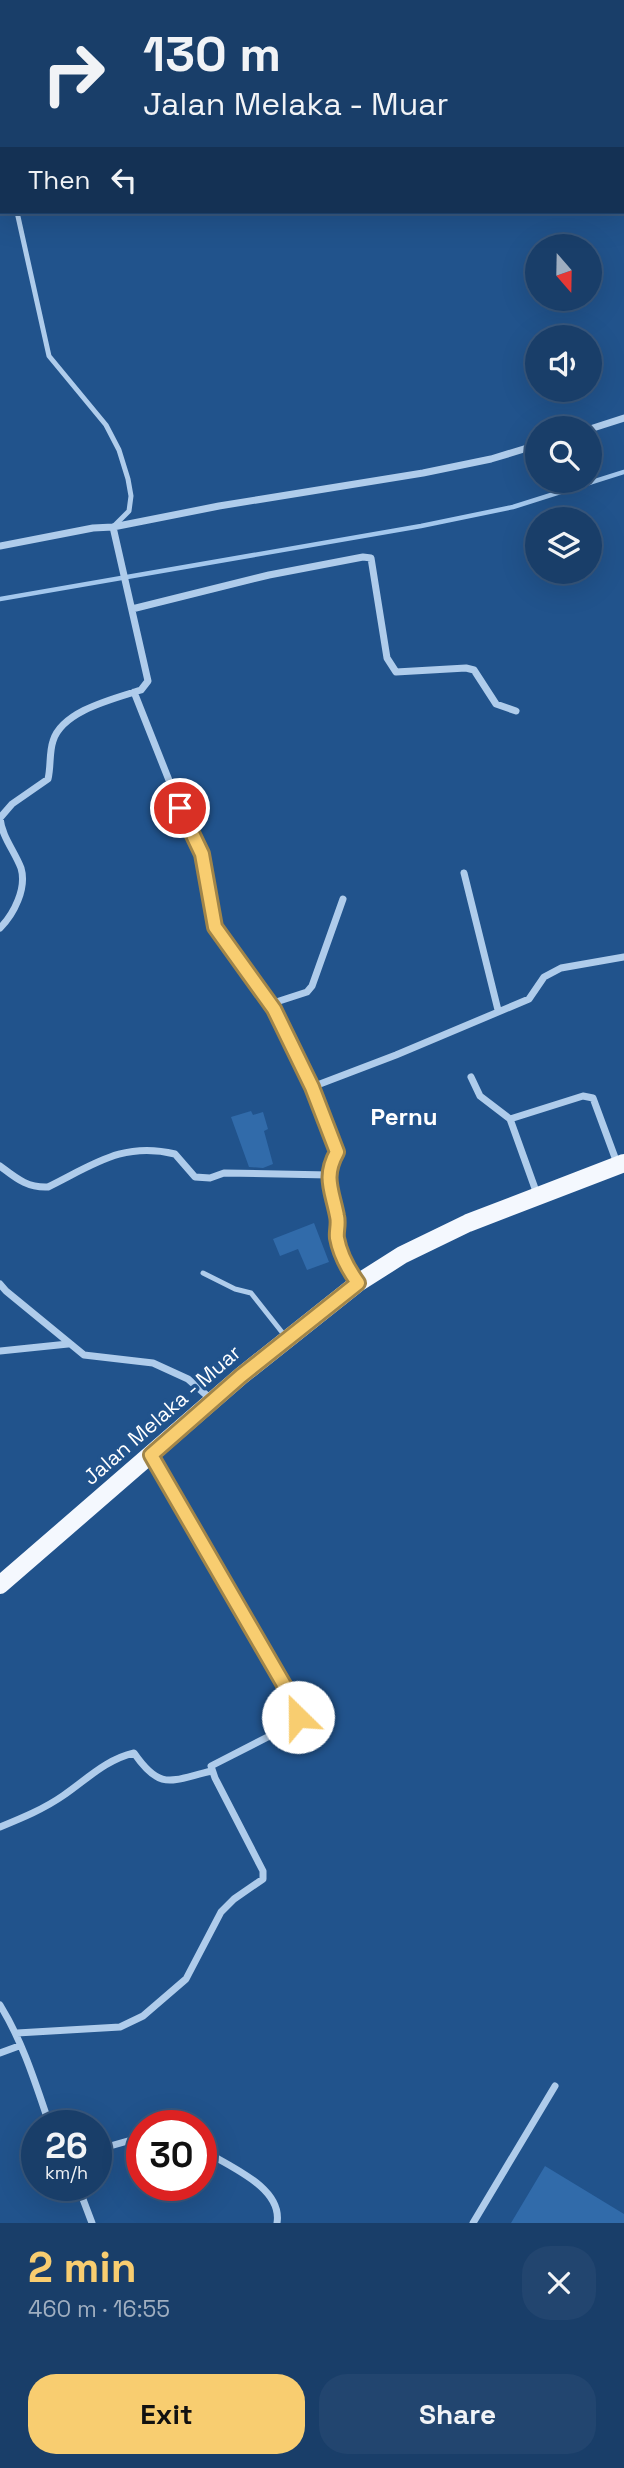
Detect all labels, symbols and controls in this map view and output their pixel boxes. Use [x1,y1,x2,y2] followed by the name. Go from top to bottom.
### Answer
[143,23,281,85] text: 130 m
[28,28,119,119] icon: right
[143,84,449,124] text: Jalan Melaka - Muar
[105,161,143,199] icon: left
[28,163,91,197] text: Then
[525,234,602,312] north arrow
[525,234,602,584] map controls
[525,325,602,402] button: sound
[525,416,602,493] button: search
[525,507,602,584] button: layers
[150,778,210,838] pin
[161,789,199,827] icon: arrive
[371,1101,437,1132] district label: Pernu
[77,1339,246,1491] street label: Jalan Melaka - Muar
[261,1680,335,1754] position arrow
[126,2110,217,2201] speed limit sign: 30
[45,2124,88,2168] text: 26
[45,2161,88,2184] text: km/h
[28,2241,137,2294] text: 2 min
[522,2246,596,2320] button: close
[28,2294,170,2324] text: 460 m · 16:55
[28,2374,305,2454] button: Exit
[319,2374,596,2454] button: Share

